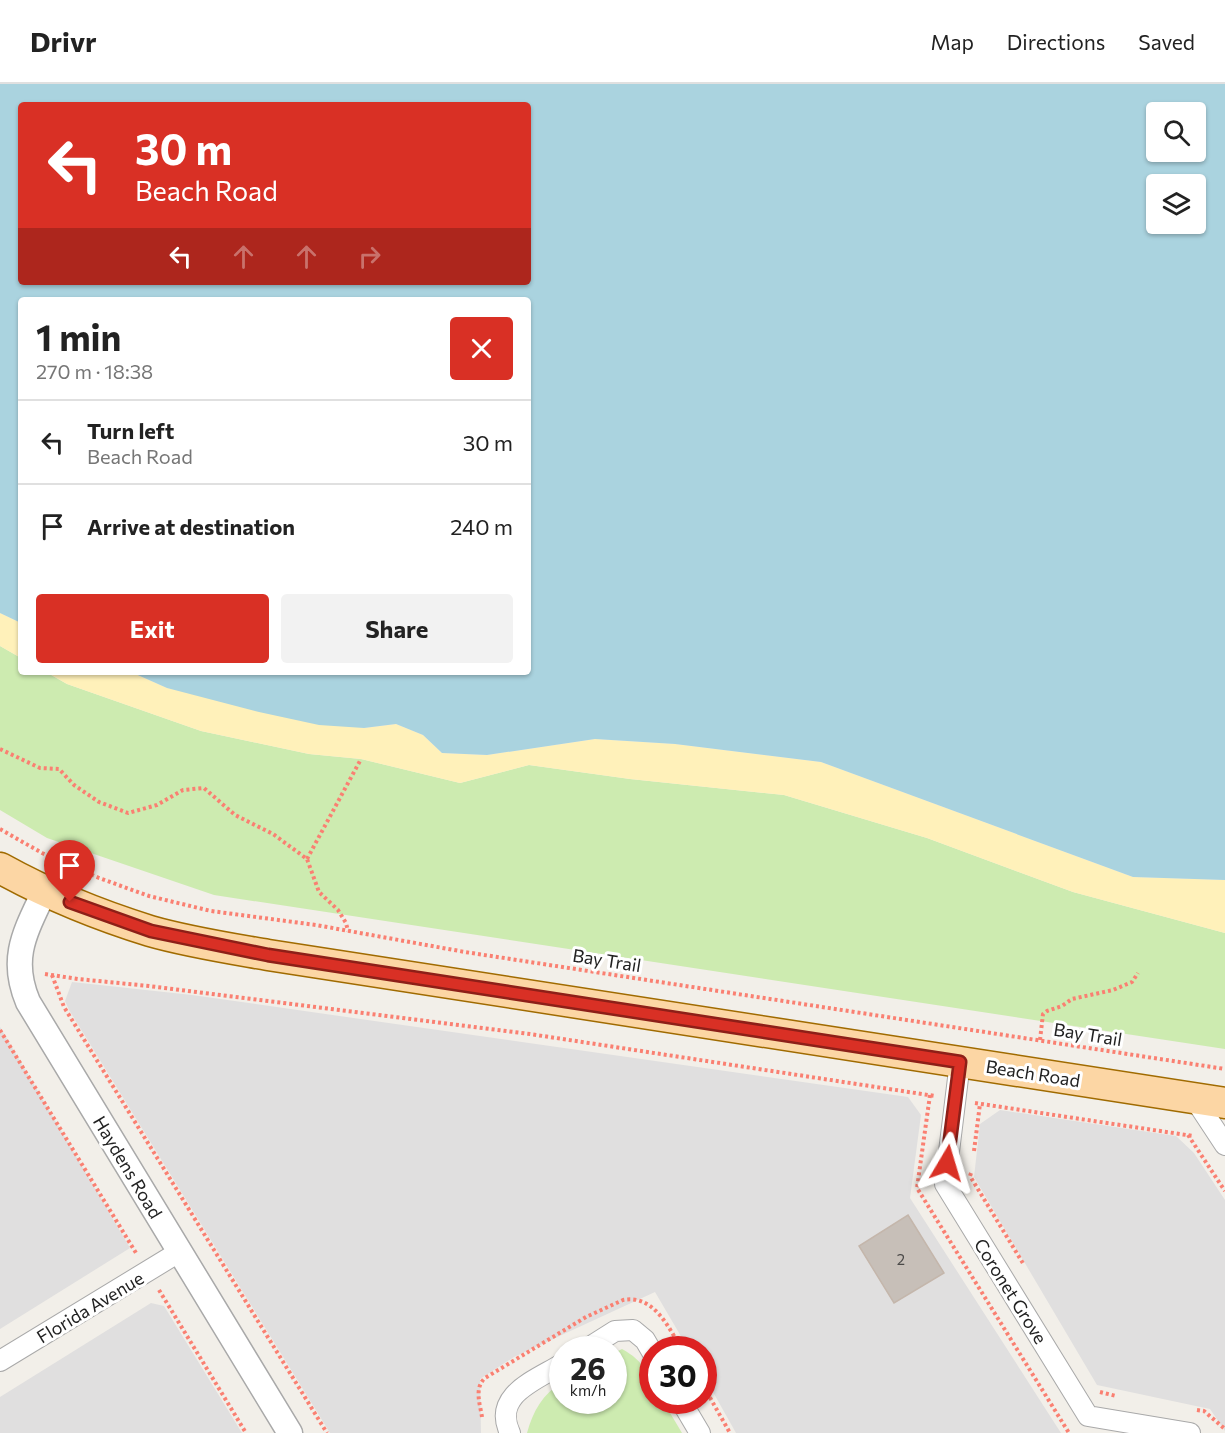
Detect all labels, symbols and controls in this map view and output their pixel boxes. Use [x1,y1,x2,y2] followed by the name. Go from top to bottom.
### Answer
[30,24,97,58] text: Drivr
[931,29,974,54] text: Map
[1007,29,1105,54] text: Directions
[1138,29,1195,54] text: Saved
[1146,102,1206,234] map controls
[1146,102,1206,162] button: search
[135,122,232,174] text: 30 m
[36,126,114,204] icon: left
[135,174,278,207] text: Beach Road
[1146,174,1206,234] button: layers
[164,240,197,273] icon: left
[227,240,260,273] icon: ahead
[290,240,323,273] icon: ahead
[353,240,386,273] icon: right
[36,314,121,358] text: 1 min
[450,317,513,380] button: close
[36,359,153,383] text: 270 m · 18:38
[87,417,174,444] text: Turn left
[36,426,69,459] icon: left
[463,429,513,456] text: 30 m
[87,444,193,468] text: Beach Road
[36,510,69,543] icon: arrive
[87,513,295,540] text: Arrive at destination
[450,513,513,540] text: 240 m
[36,594,269,663] button: Exit
[281,594,513,663] button: Share
[44,840,95,902] pin
[53,849,86,882] icon: arrive
[571,944,643,976] street label: Bay Trail
[1052,1018,1124,1050] street label: Bay Trail
[984,1055,1082,1091] street label: Beach Road
[89,1112,167,1222] street label: Haydens Road
[915,1131,979,1195] position arrow
[970,1234,1052,1348] street label: Coronet Grove
[897,1250,905,1268] house number: 2
[33,1266,147,1348] street label: Florida Avenue
[639,1336,717,1414] speed limit sign: 30
[570,1349,606,1386] text: 26
[570,1381,606,1399] text: km/h

